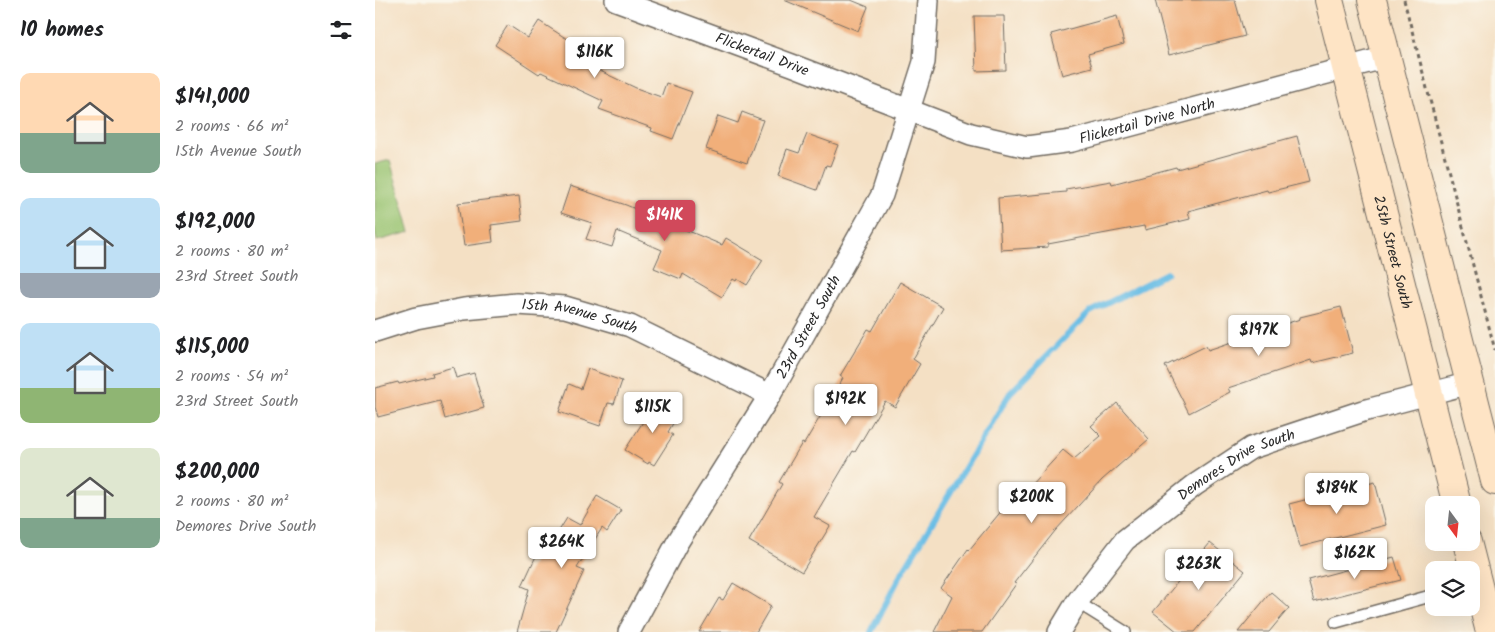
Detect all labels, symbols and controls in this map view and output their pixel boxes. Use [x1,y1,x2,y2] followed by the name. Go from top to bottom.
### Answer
[20,14,104,47] text: 10 homes
[327,16,355,44] icon: filters
[712,27,812,83] street label: Flickertail Drive
[560,36,630,79] pin: $116K
[576,40,614,65] text: $116K
[175,81,249,114] text: $141,000
[1077,92,1218,152] street label: Flickertail Drive North
[60,93,120,153] icon: home
[175,114,289,139] text: 2 rooms · 66 m²
[175,139,302,164] text: 15th Avenue South
[1366,193,1418,312] street label: 25th Street South
[630,200,700,242] pin: $141K
[646,203,684,228] text: $141K
[175,206,254,239] text: $192,000
[60,218,120,278] icon: home
[175,239,288,264] text: 2 rooms · 80 m²
[175,264,298,289] text: 23rd Street South
[770,271,848,384] street label: 23rd Street South
[521,293,642,341] street label: 15th Avenue South
[1224,314,1294,357] pin: $197K
[1239,318,1279,343] text: $197K
[175,331,249,364] text: $115,000
[60,343,120,403] icon: home
[175,364,288,389] text: 2 rooms · 54 m²
[811,384,881,426] pin: $192K
[825,387,867,412] text: $192K
[175,389,298,414] text: 23rd Street South
[618,392,688,434] pin: $115K
[635,395,671,420] text: $115K
[1173,423,1299,507] street label: Demores Drive South
[175,456,259,489] text: $200,000
[60,468,120,528] icon: home
[1302,472,1372,515] pin: $184K
[1316,476,1358,501] text: $184K
[997,482,1067,524] pin: $200K
[1010,485,1054,510] text: $200K
[175,489,288,514] text: 2 rooms · 80 m²
[1425,496,1480,551] north arrow
[1425,496,1480,616] map controls
[175,514,316,539] text: Demores Drive South
[527,526,597,569] pin: $264K
[539,530,585,555] text: $264K
[1320,538,1390,580] pin: $162K
[1334,541,1376,566] text: $162K
[1164,548,1234,591] pin: $263K
[1176,552,1222,577] text: $263K
[1425,561,1480,616] button: layers

